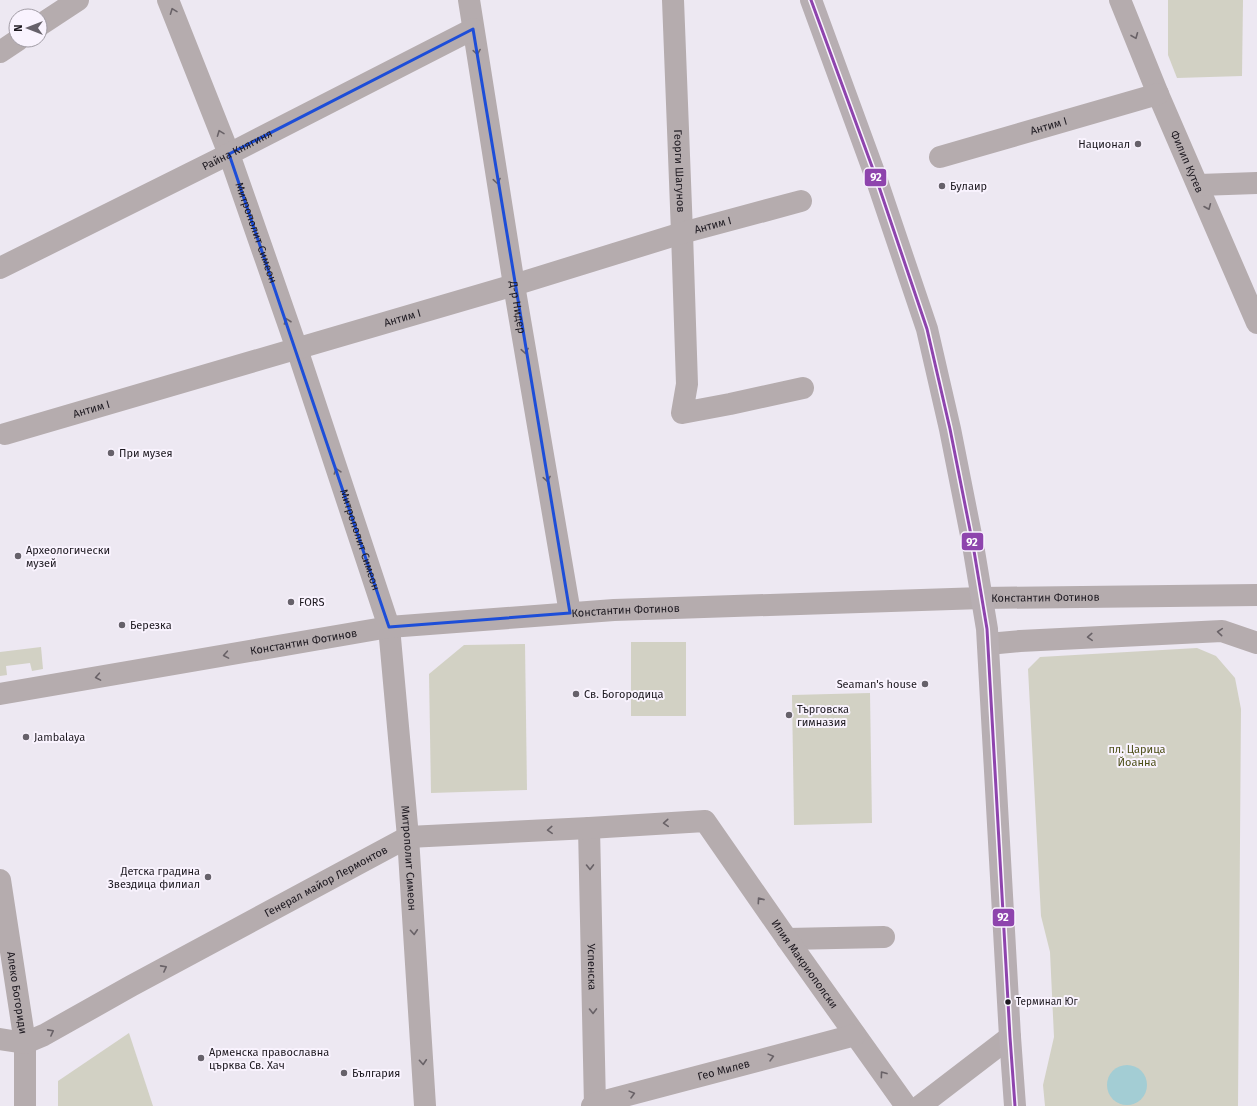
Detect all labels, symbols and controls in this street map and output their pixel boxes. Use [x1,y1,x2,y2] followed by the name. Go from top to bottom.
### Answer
[8,8,48,48] north arrow
[169,8,177,15] one-way arrow
[12,24,25,32] text: N
[1130,33,1138,40] one-way arrow
[472,49,481,55] one-way arrow
[1029,114,1069,137] street label: Антим I
[200,127,274,173] street label: Райна Княгиня
[1168,128,1206,195] street label: Филип Кутев
[217,129,225,136] one-way arrow
[671,129,688,213] street label: Георги Шагунов
[1078,138,1130,151] place label: Национал
[1133,139,1143,149] marker: Национал
[864,168,887,187] line badge: 92
[870,171,882,184] text: 92
[493,178,501,184] one-way arrow
[950,180,987,193] place label: Булаир
[233,181,280,285] street label: Митрополит Симеон
[937,181,947,191] marker: Булаир
[1203,203,1211,211] one-way arrow
[693,214,733,236] street label: Антим I
[507,279,529,335] street label: Д-р Нидер
[382,306,422,329] street label: Антим I
[284,317,292,324] one-way arrow
[520,347,529,354] one-way arrow
[71,397,111,420] street label: Антим I
[119,447,173,460] place label: При музея
[106,448,116,458] marker: При музея
[334,467,342,474] one-way arrow
[542,476,551,482] one-way arrow
[337,487,383,592] street label: Митрополит Симеон
[961,532,984,551] line badge: 92
[966,536,978,549] text: 92
[26,544,110,570] place label: Археологически музей
[13,551,23,561] marker: Археологически музей
[991,590,1100,604] street label: Константин Фотинов
[299,596,324,609] place label: FORS
[286,597,296,607] marker: FORS
[571,601,680,620] street label: Константин Фотинов
[130,619,172,632] place label: Березка
[117,620,127,630] marker: Березка
[249,626,358,657] street label: Константин Фотинов
[1217,628,1223,637] one-way arrow
[1087,633,1093,642] one-way arrow
[223,650,230,659] one-way arrow
[95,672,101,681] one-way arrow
[837,678,917,691] place label: Seaman's house
[920,679,930,689] marker: Seaman's house
[584,688,663,701] place label: Св. Богородица
[571,689,581,699] marker: Св. Богородица
[797,703,849,729] place label: Търговска гимназия
[784,710,794,720] marker: Търговска гимназия
[34,731,85,744] place label: Jambalaya
[21,732,31,742] marker: Jambalaya
[1108,743,1166,769] park label: пл. Царица Йоанна
[399,805,419,911] street label: Митрополит Симеон
[663,819,669,828] one-way arrow
[547,826,553,835] one-way arrow
[262,843,390,920] street label: Генерал майор Лермонтов
[586,864,594,870] one-way arrow
[108,865,200,891] place label: Детска градина Звездица филиал
[203,872,213,882] marker: Детска градина Звездица филиал
[758,898,765,905] one-way arrow
[992,908,1015,927] line badge: 92
[997,911,1009,924] text: 92
[769,917,841,1011] street label: Илия Макриополски
[410,929,419,935] one-way arrow
[585,944,599,990] street label: Успенска
[5,951,30,1035] street label: Алеко Богориди
[160,966,167,973] one-way arrow
[1016,996,1078,1008] place label: Терминал Юг
[1003,997,1013,1007] marker: Терминал Юг
[589,1008,597,1014] one-way arrow
[46,1029,54,1037] one-way arrow
[209,1046,329,1072] place label: Арменска православна църква Св. Хач
[196,1053,206,1063] marker: Арменска православна църква Св. Хач
[768,1053,775,1062] one-way arrow
[696,1057,751,1083] street label: Гео Милев
[418,1058,427,1065] one-way arrow
[352,1067,400,1080] place label: България
[339,1068,349,1078] marker: България
[881,1072,888,1079] one-way arrow
[628,1090,635,1099] one-way arrow

